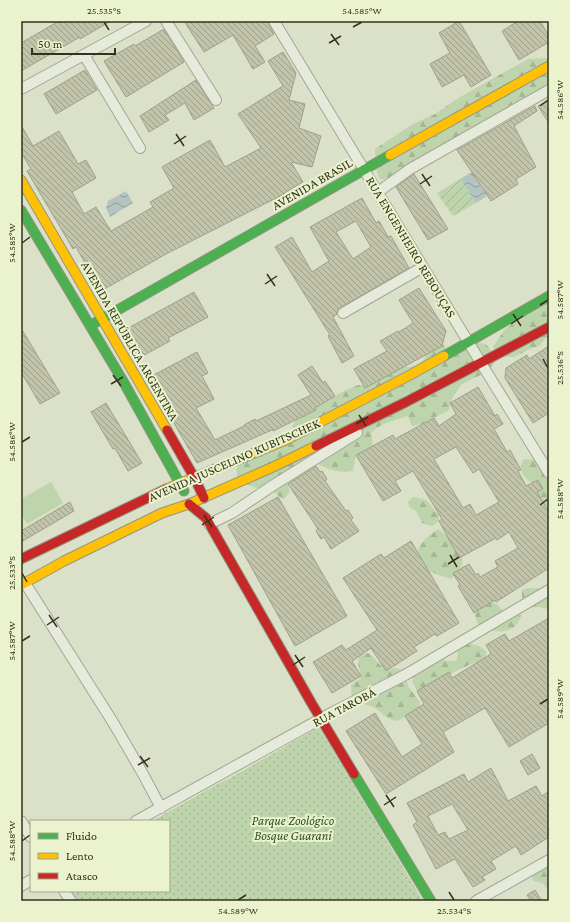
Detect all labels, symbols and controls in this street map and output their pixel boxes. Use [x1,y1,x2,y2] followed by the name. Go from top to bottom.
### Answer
[87,5,121,16] text: 25.535°S
[342,5,383,16] text: 54.585°W
[32,30,115,56] scale bar
[38,37,63,51] text: 50 m
[554,79,565,120] text: 54.586°W
[269,155,355,213] street label: AVENIDA BRASIL
[363,174,459,320] street label: RUA ENGENHEIRO REBOUÇAS
[6,222,17,263] text: 54.585°W
[78,259,182,424] street label: AVENIDA REPÚBLICA ARGENTINA
[554,280,565,320] text: 54.587°W
[554,351,565,385] text: 25.536°S
[146,415,323,505] street label: AVENIDA JUSCELINO KUBITSCHEK
[6,421,17,462] text: 54.586°W
[554,478,565,519] text: 54.588°W
[6,556,17,590] text: 25.533°S
[6,621,17,661] text: 54.587°W
[554,678,565,719] text: 54.589°W
[310,684,379,730] street label: RUA TAROBÁ
[252,813,335,843] park label: Parque Zoológico Bosque Guarani
[6,820,17,861] text: 54.588°W
[30,820,170,892] legend
[66,829,97,843] text: Fluido
[66,849,94,863] text: Lento
[66,869,98,883] text: Atasco
[218,905,259,916] text: 54.589°W
[437,905,471,916] text: 25.534°S

